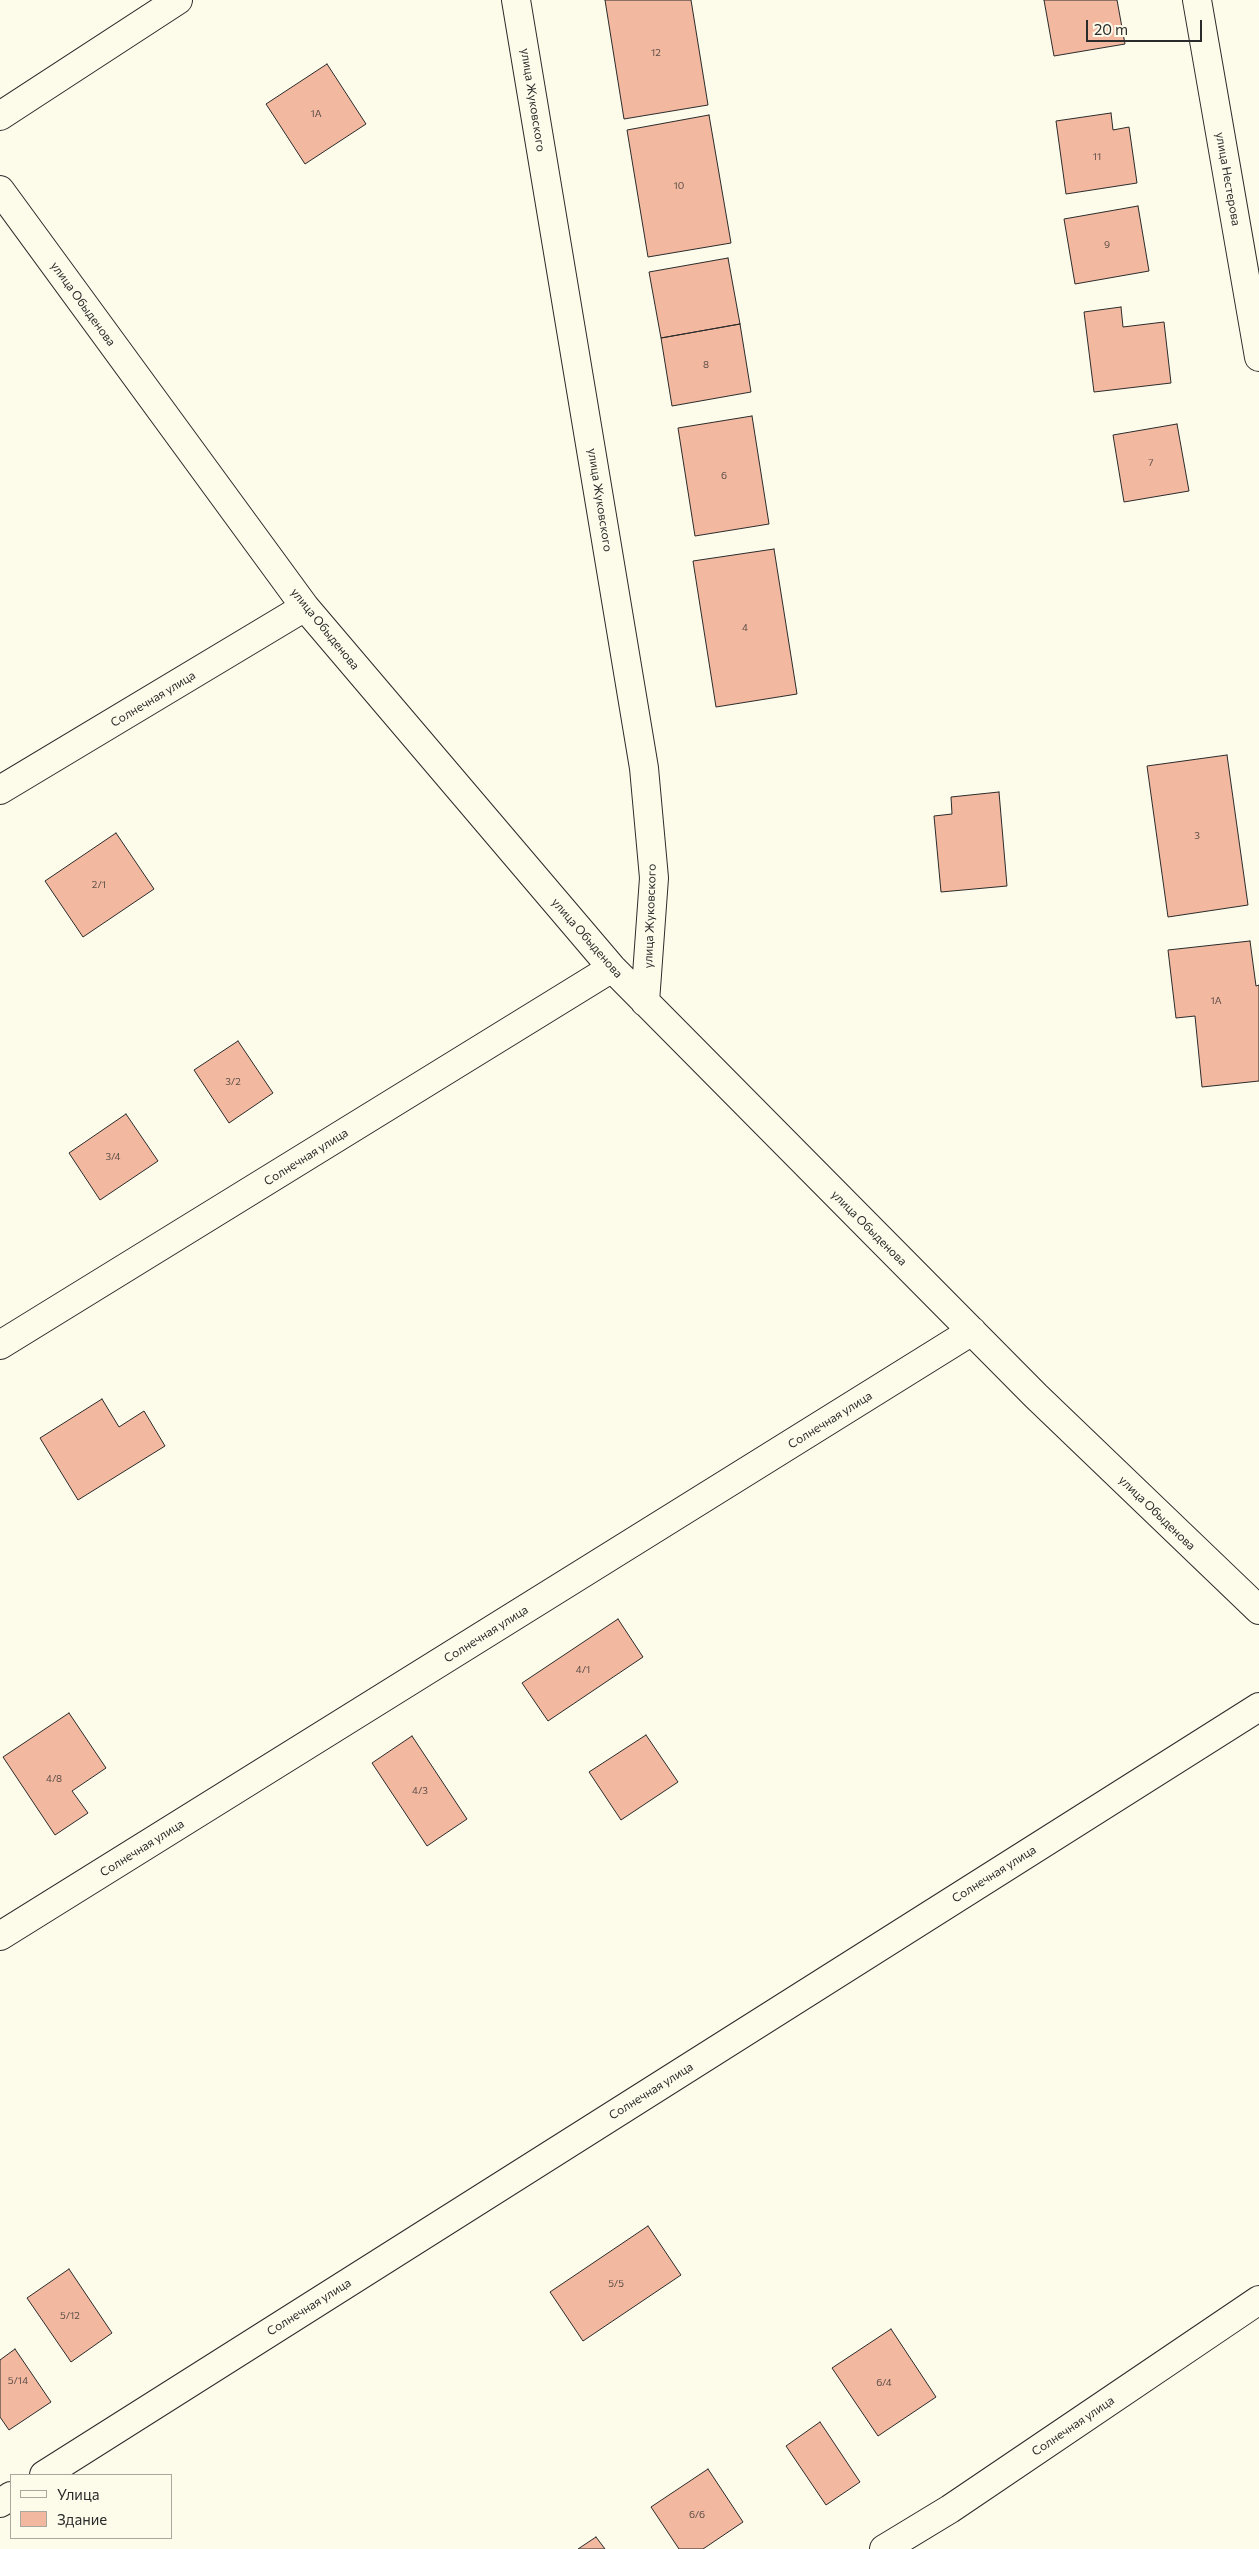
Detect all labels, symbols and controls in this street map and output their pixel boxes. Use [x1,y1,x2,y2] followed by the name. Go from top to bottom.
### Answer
[1089,10,1205,42] scale bar
[1094,20,1128,38] text: 20 m
[518,47,548,153] street label: улица Жуковского
[651,47,661,59] house number: 12
[310,108,322,120] house number: 1А
[1213,131,1243,227] street label: улица Нестерова
[1093,151,1101,163] house number: 11
[674,180,684,192] house number: 10
[1104,239,1110,251] house number: 9
[48,259,118,349] street label: улица Обыденова
[703,359,709,371] house number: 8
[585,447,615,553] street label: улица Жуковского
[1148,457,1154,469] house number: 7
[721,470,727,482] house number: 6
[288,585,362,673] street label: улица Обыденова
[742,622,748,634] house number: 4
[108,668,198,730] street label: Солнечная улица
[1194,830,1200,842] house number: 3
[641,863,659,969] street label: улица Жуковского
[92,879,106,891] house number: 2/1
[548,895,626,981] street label: улица Обыденова
[1210,995,1222,1007] house number: 1А
[225,1076,241,1088] house number: 3/2
[261,1125,351,1189] street label: Солнечная улица
[105,1151,121,1163] house number: 3/4
[828,1187,910,1269] street label: улица Обыденова
[785,1388,875,1452] street label: Солнечная улица
[1116,1473,1198,1553] street label: улица Обыденова
[441,1602,531,1666] street label: Солнечная улица
[576,1664,590,1676] house number: 4/1
[46,1773,62,1785] house number: 4/8
[412,1785,428,1797] house number: 4/3
[97,1816,187,1880] street label: Солнечная улица
[949,1842,1039,1906] street label: Солнечная улица
[606,2059,696,2123] street label: Солнечная улица
[264,2275,354,2339] street label: Солнечная улица
[608,2278,624,2290] house number: 5/5
[60,2310,80,2322] house number: 5/12
[8,2375,28,2387] house number: 5/14
[876,2377,892,2389] house number: 6/4
[1029,2393,1117,2459] street label: Солнечная улица
[10,2474,172,2539] legend
[57,2485,99,2503] text: Улица
[689,2509,705,2521] house number: 6/6
[57,2510,107,2528] text: Здание

